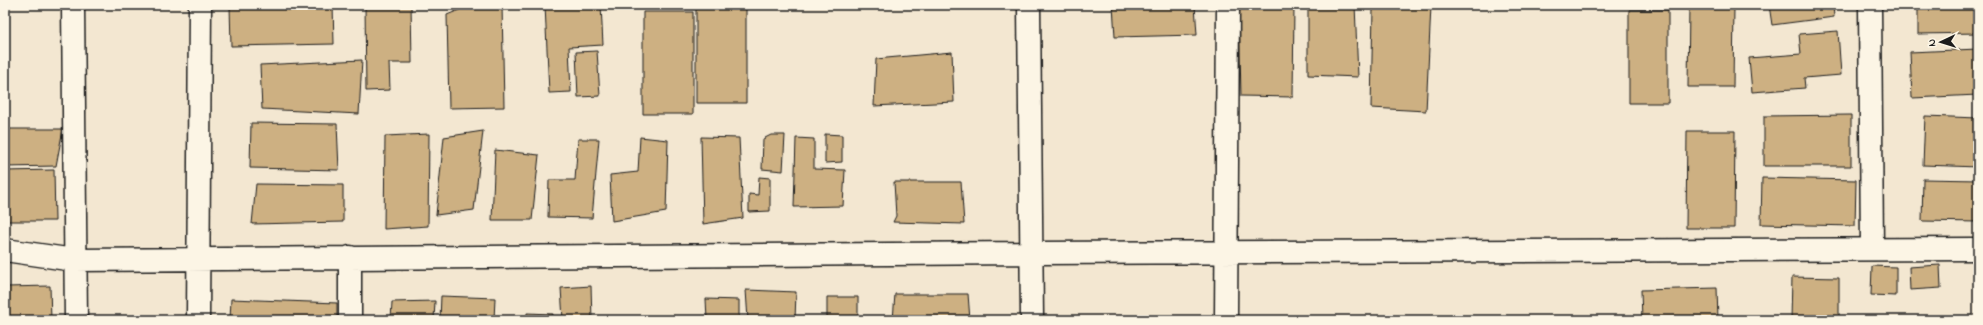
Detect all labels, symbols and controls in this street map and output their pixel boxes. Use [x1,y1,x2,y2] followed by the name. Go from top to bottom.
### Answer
[1921,22,1961,62] north arrow
[1924,38,1940,47] text: N

